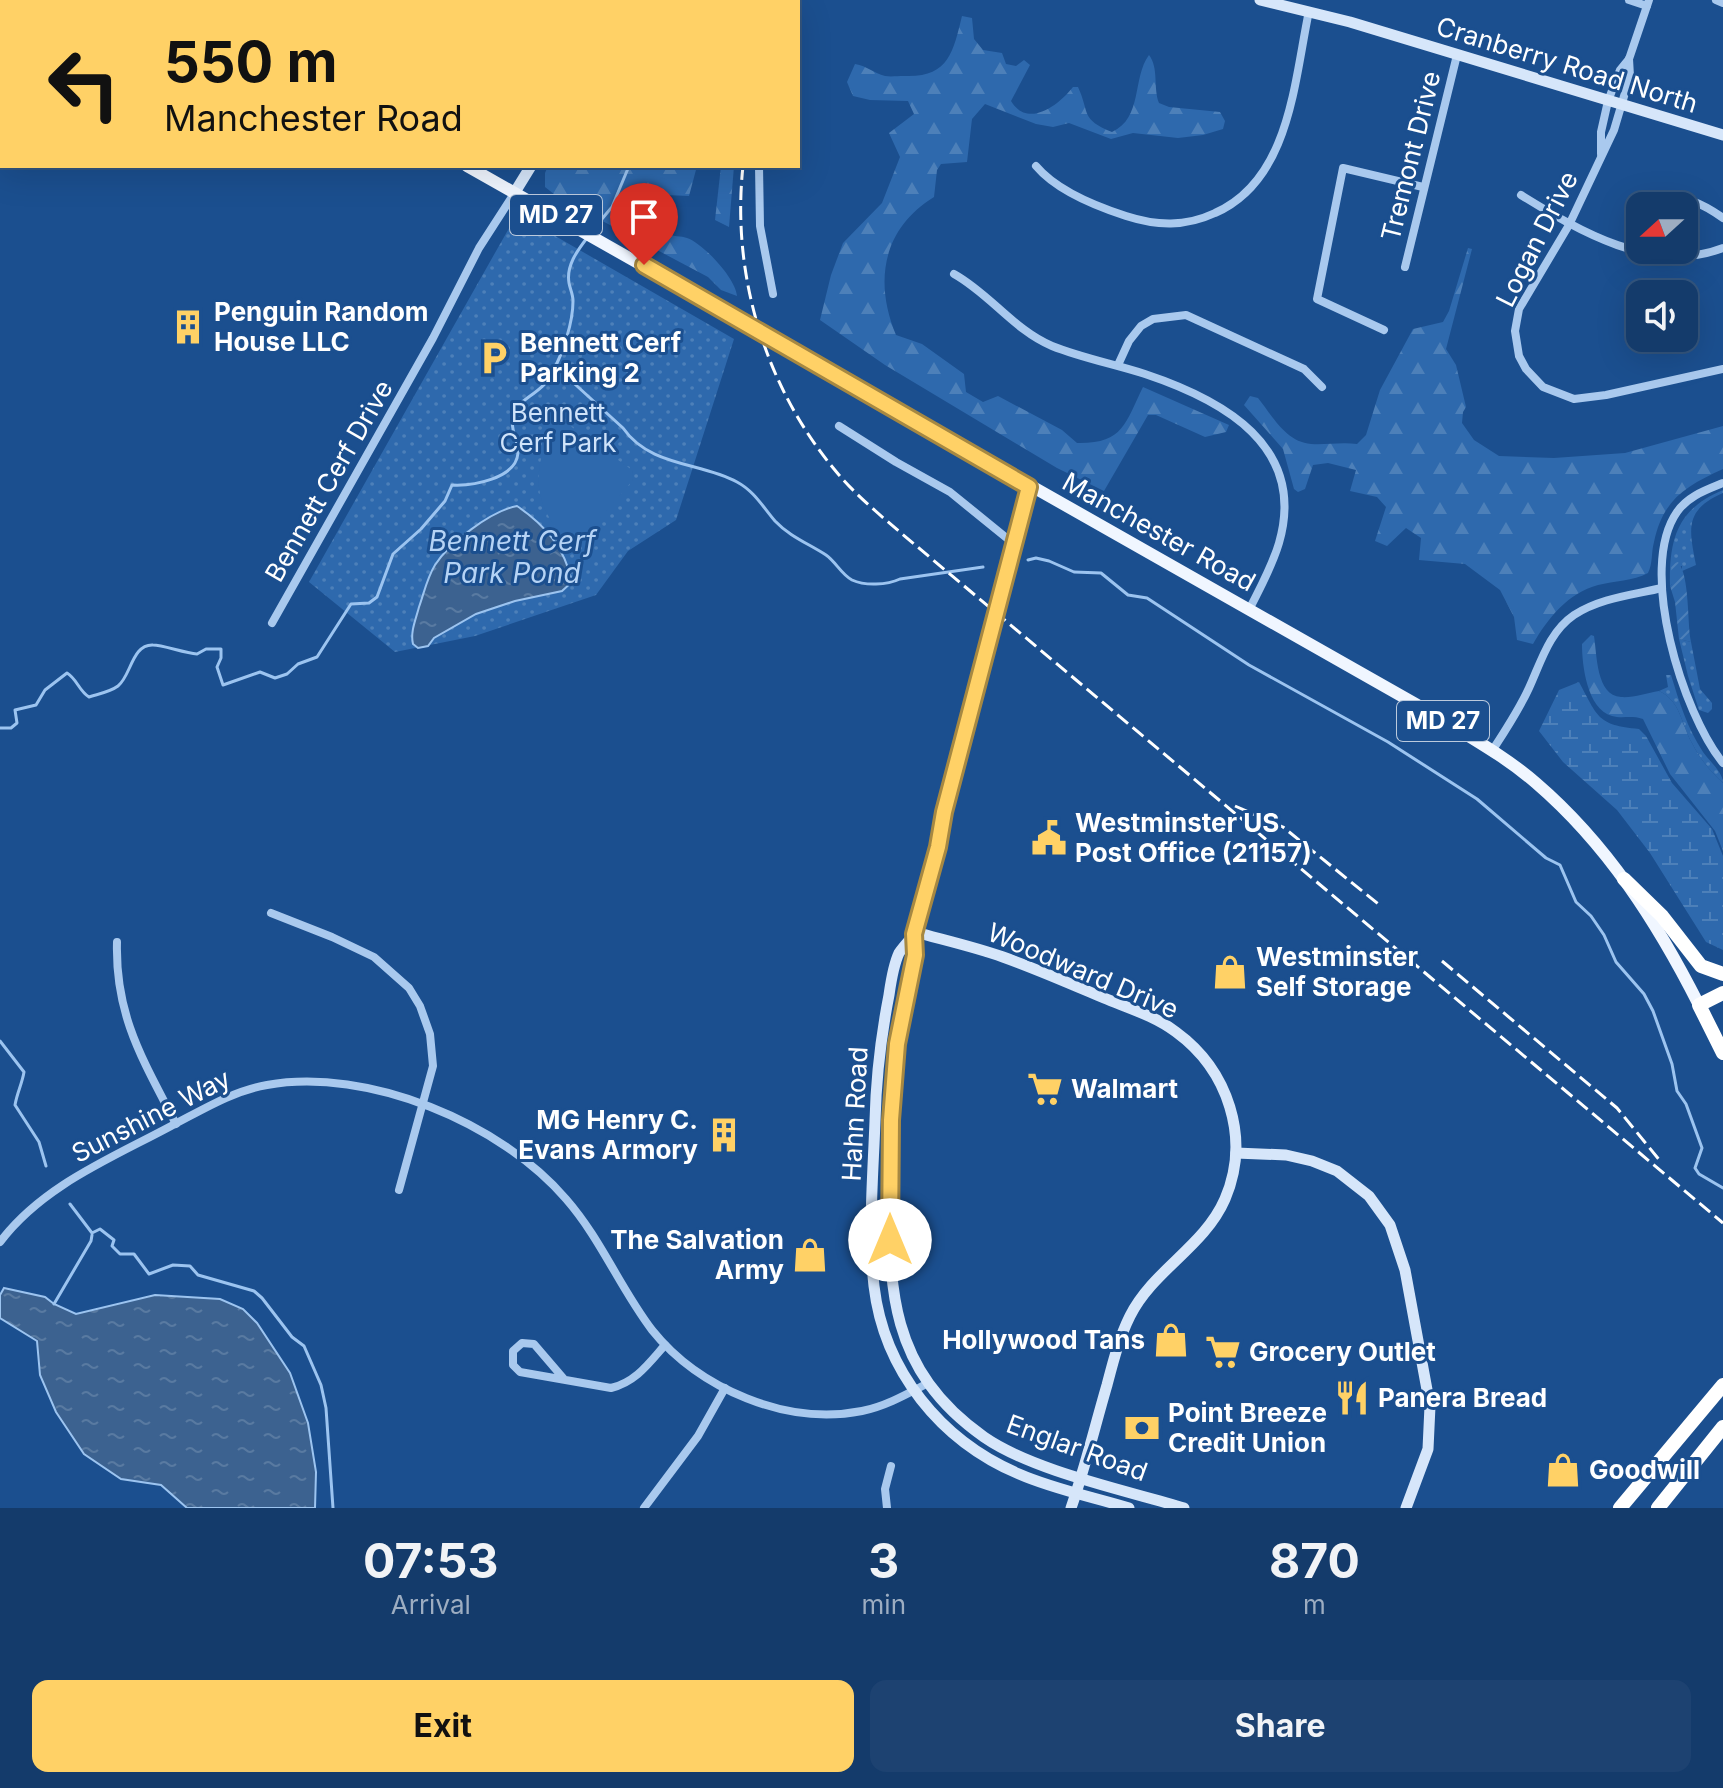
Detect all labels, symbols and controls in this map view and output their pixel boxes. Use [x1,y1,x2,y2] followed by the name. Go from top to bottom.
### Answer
[1433,10,1701,119] street label: Cranberry Road North
[164,28,338,96] text: 550 m
[32,32,136,136] icon: left
[1374,68,1447,244] street label: Tremont Drive
[164,96,463,140] text: Manchester Road
[1489,166,1584,312] street label: Logan Drive
[610,183,678,265] pin
[1626,192,1698,264] north arrow
[1626,192,1698,352] map controls
[510,195,602,235] road number: MD 27
[622,195,666,239] icon: arrive
[1626,280,1698,352] button: sound
[214,296,429,357] place label: Penguin Random House LLC
[169,308,207,346] building icon: Penguin Random House LLC
[520,327,682,388] place label: Bennett Cerf Parking 2
[475,339,513,377] parking icon: Bennett Cerf Parking 2
[258,374,399,587] street label: Bennett Cerf Drive
[500,397,616,458] park label: Bennett Cerf Park
[1057,466,1261,597] street label: Manchester Road
[428,524,598,590] water label: Bennett Cerf Park Pond
[1397,701,1489,741] road number: MD 27
[1075,807,1312,868] place label: Westminster US Post Office (21157)
[1030,819,1068,857] public building icon: Westminster US Post Office (21157)
[983,916,1183,1025] street label: Woodward Drive
[1256,941,1419,1002] place label: Westminster Self Storage
[1211,953,1249,991] shop icon: Westminster Self Storage
[835,1046,874,1182] street label: Hahn Road
[66,1062,235,1169] street label: Sunshine Way
[1026,1070,1064,1108] supermarket icon: Walmart
[1071,1073,1179,1104] place label: Walmart
[518,1104,698,1165] place label: MG Henry C. Evans Armory
[705,1116,743,1154] building icon: MG Henry C. Evans Armory
[848,1198,932,1282] position arrow
[610,1224,784,1285] place label: The Salvation Army
[791,1236,829,1274] shop icon: The Salvation Army
[1152,1321,1190,1359] shop icon: Hollywood Tans
[942,1324,1145,1355] place label: Hollywood Tans
[1204,1333,1242,1371] supermarket icon: Grocery Outlet
[1249,1336,1436,1367] place label: Grocery Outlet
[1333,1379,1371,1417] restaurant icon: Panera Bread
[1378,1382,1547,1413] place label: Panera Bread
[1168,1397,1327,1458] place label: Point Breeze Credit Union
[1002,1408,1152,1487] street label: Englar Road
[1123,1409,1161,1447] bank icon: Point Breeze Credit Union
[1544,1451,1582,1489] shop icon: Goodwill
[1589,1454,1700,1485] place label: Goodwill
[363,1531,499,1590] text: 07:53
[868,1531,899,1590] text: 3
[1269,1531,1360,1590] text: 870
[391,1589,471,1620] text: Arrival
[862,1589,906,1620] text: min
[1303,1589,1326,1620] text: m
[32,1680,854,1772] button: Exit
[870,1680,1691,1772] button: Share

